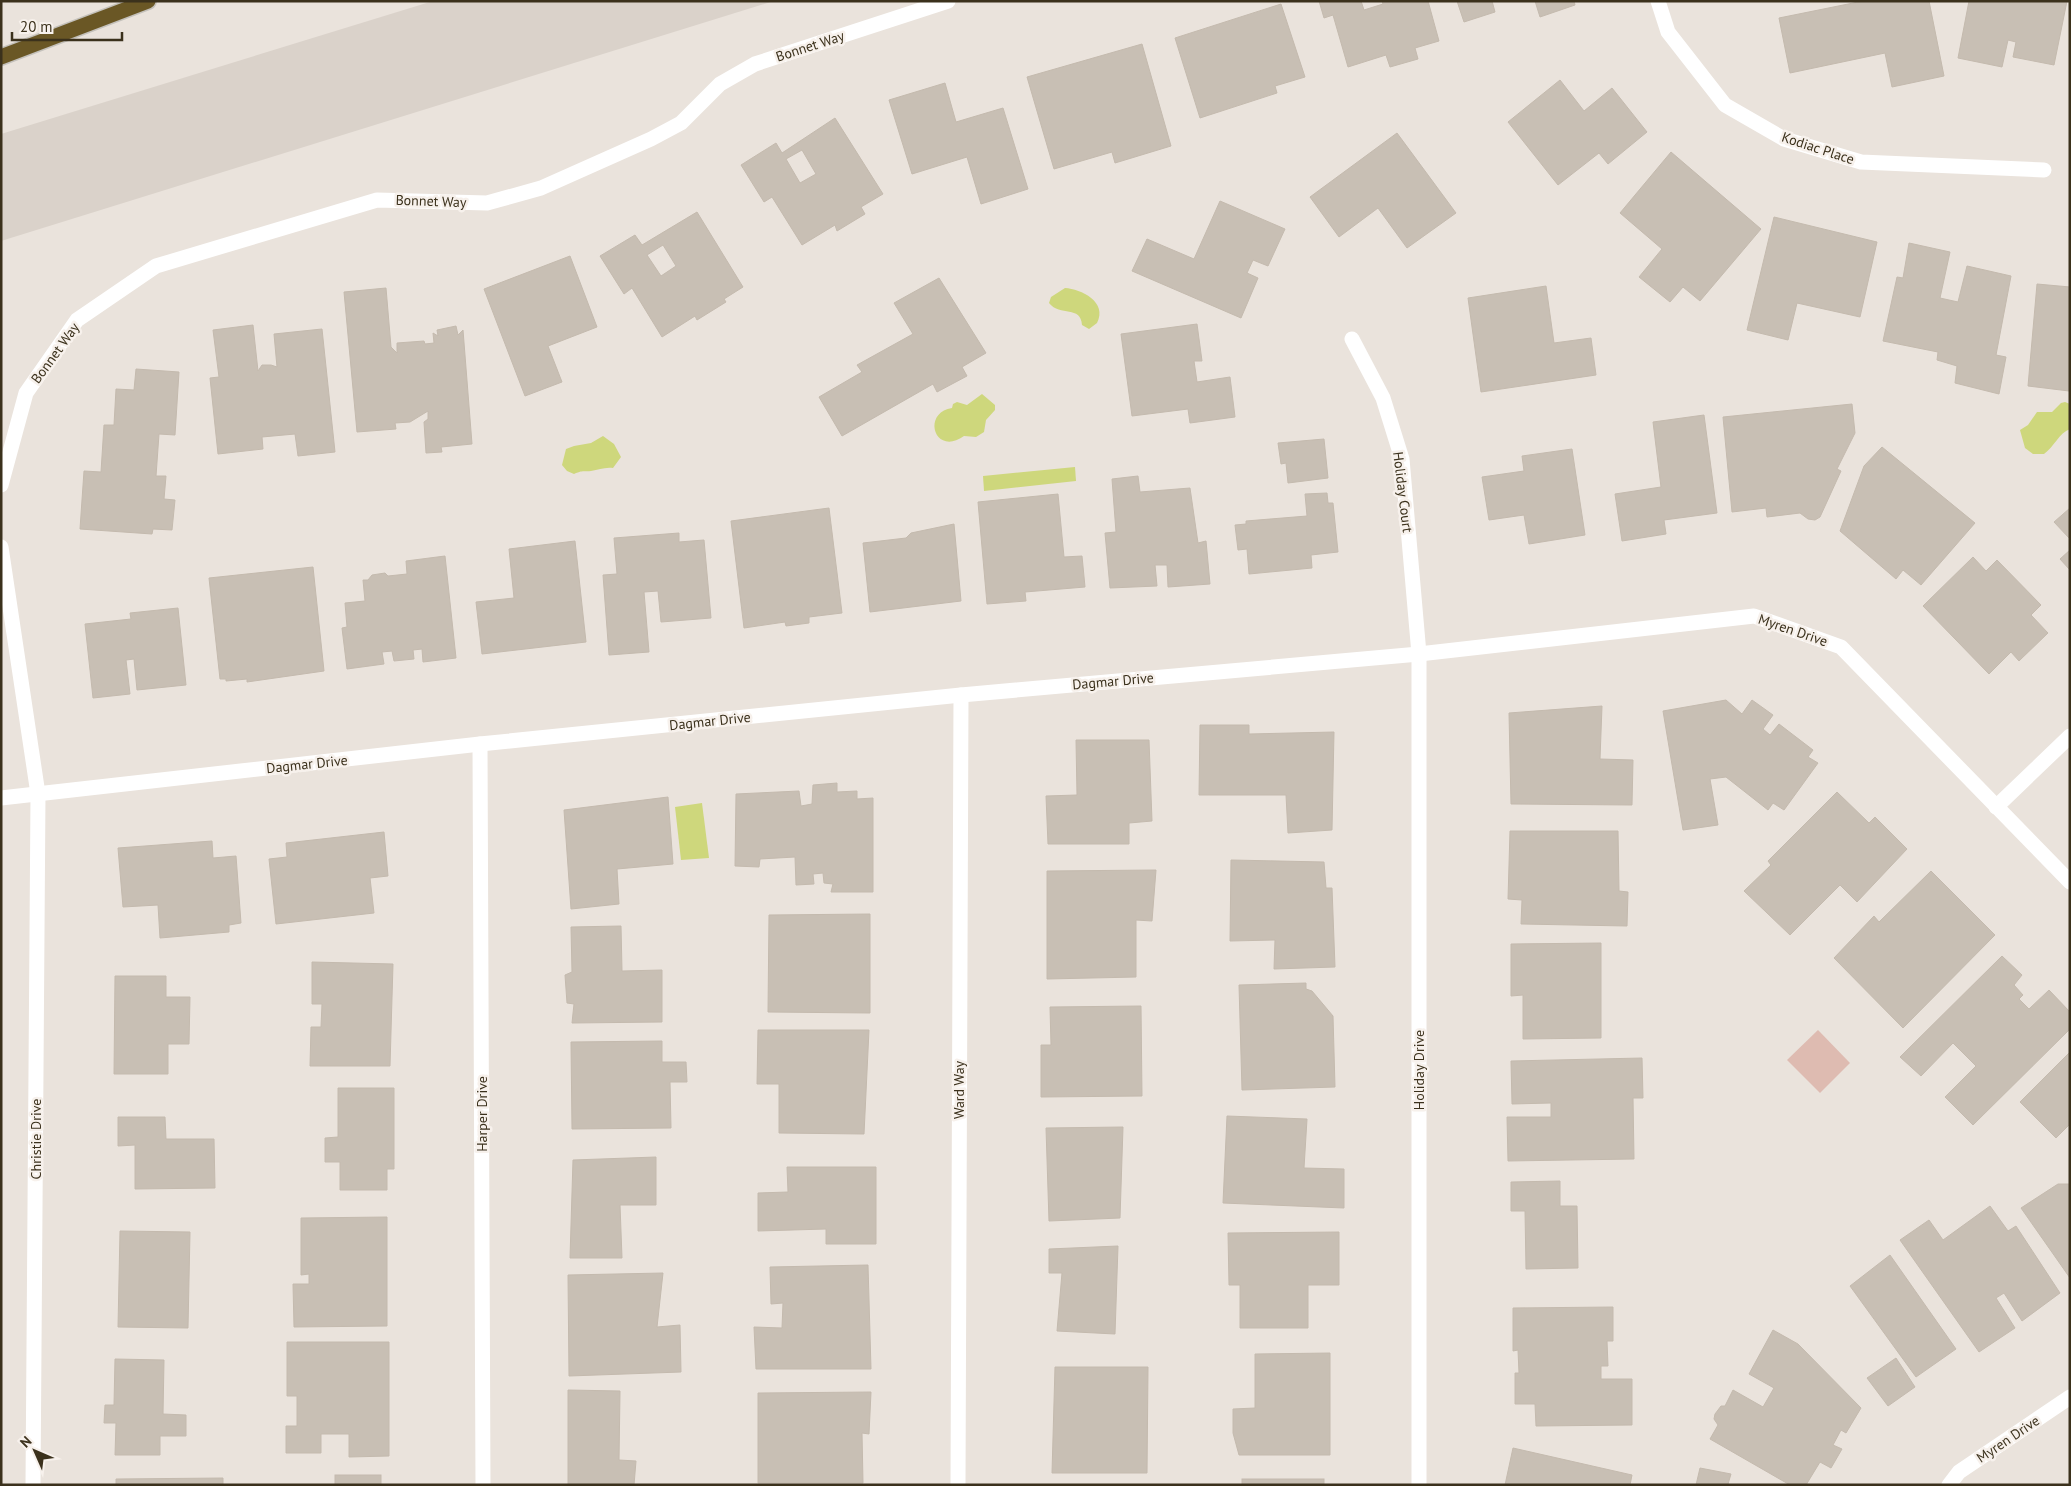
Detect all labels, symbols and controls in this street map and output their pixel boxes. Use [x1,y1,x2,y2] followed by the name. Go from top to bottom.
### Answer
[12,10,122,42] scale bar
[20,17,53,36] text: 20 m
[774,26,847,66] street label: Bonnet Way
[1779,128,1857,168] street label: Kodiac Place
[395,191,467,211] street label: Bonnet Way
[27,319,83,387] street label: Bonnet Way
[1389,450,1417,534] street label: Holiday Court
[1756,610,1830,650] street label: Myren Drive
[1071,668,1155,694] street label: Dagmar Drive
[668,708,752,734] street label: Dagmar Drive
[265,751,349,777] street label: Dagmar Drive
[1410,1030,1428,1110] street label: Holiday Drive
[950,1060,968,1119] street label: Ward Way
[473,1076,491,1152] street label: Harper Drive
[27,1099,45,1179] street label: Christie Drive
[1973,1411,2043,1467] street label: Myren Drive
[10,1426,60,1476] north arrow
[16,1432,35,1451] text: N

